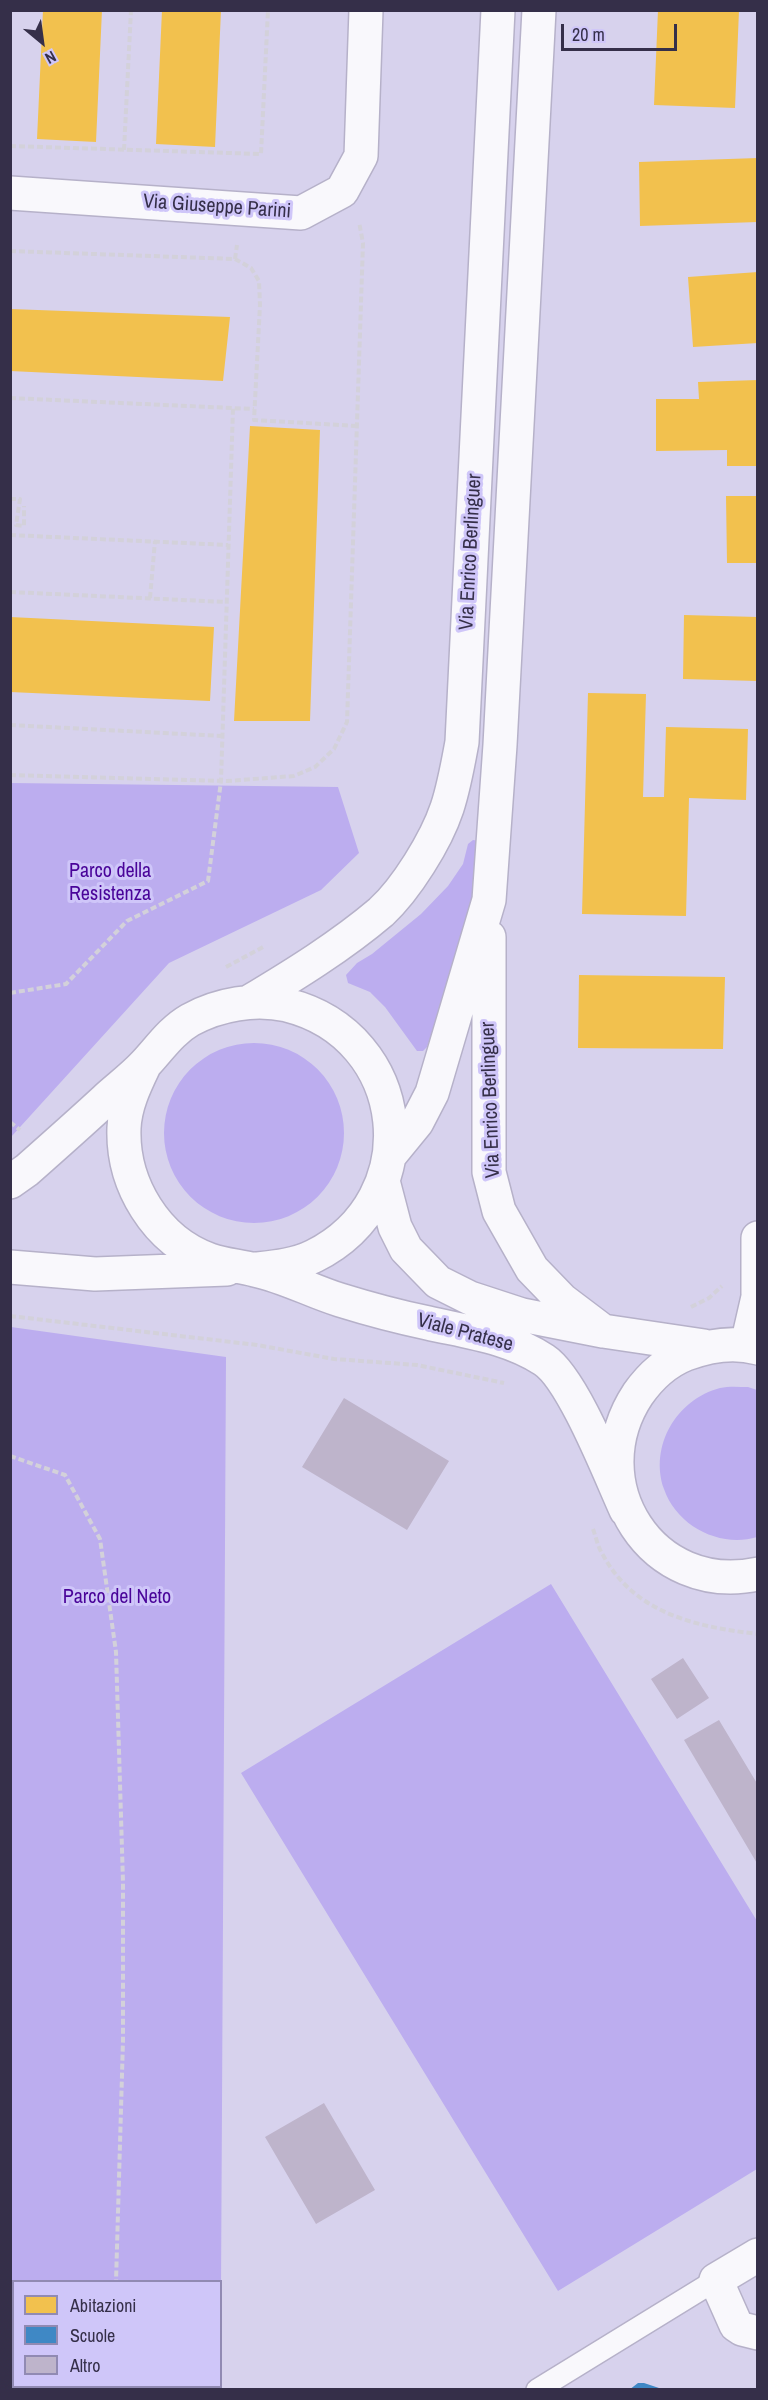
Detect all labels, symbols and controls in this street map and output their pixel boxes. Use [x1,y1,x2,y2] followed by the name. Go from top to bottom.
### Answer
[12,12,72,72] north arrow
[564,12,680,50] scale bar
[572,22,605,47] text: 20 m
[41,46,60,70] text: N
[142,190,292,224] street label: Via Giuseppe Parini
[455,473,487,631] street label: Via Enrico Berlinguer
[69,860,151,907] park label: Parco della Resistenza
[476,1021,506,1179] street label: Via Enrico Berlinguer
[414,1309,516,1357] street label: Viale Pratese
[63,1586,171,1610] park label: Parco del Neto
[12,2280,222,2388] legend
[70,2293,136,2318] text: Abitazioni
[70,2323,115,2348] text: Scuole
[70,2353,100,2378] text: Altro

